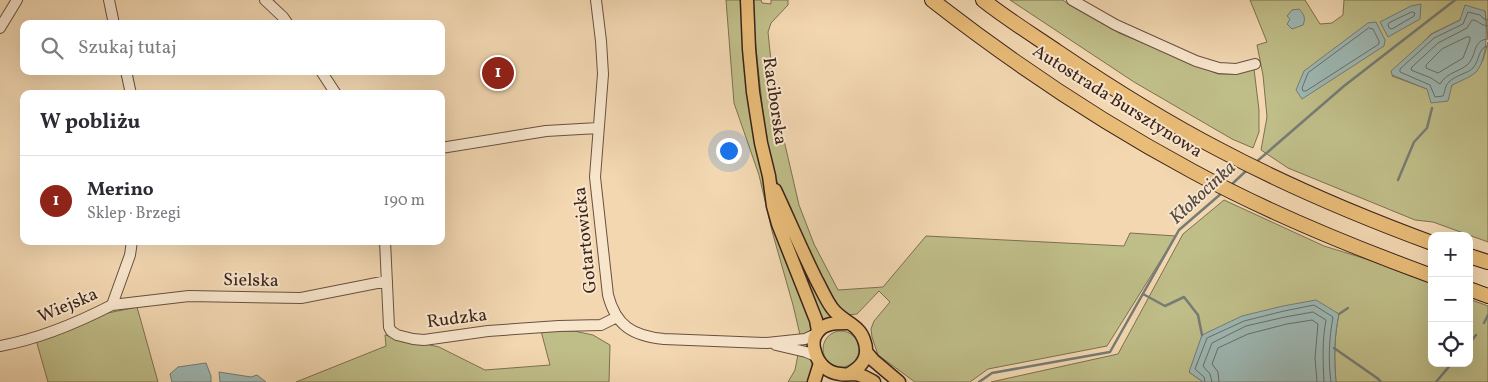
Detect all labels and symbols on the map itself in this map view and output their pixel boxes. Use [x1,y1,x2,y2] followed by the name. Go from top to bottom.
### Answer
[1027,39,1207,165] street label: Autostrada Bursztynowa
[482,54,514,92] pin: 1
[755,56,793,146] street label: Raciborska
[716,138,742,164] your location
[1164,155,1242,231] water label: Kłokocinka
[568,186,604,294] street label: Gotartowicka
[223,268,279,294] street label: Sielska
[34,282,102,330] street label: Wiejska
[425,303,489,335] street label: Rudzka

